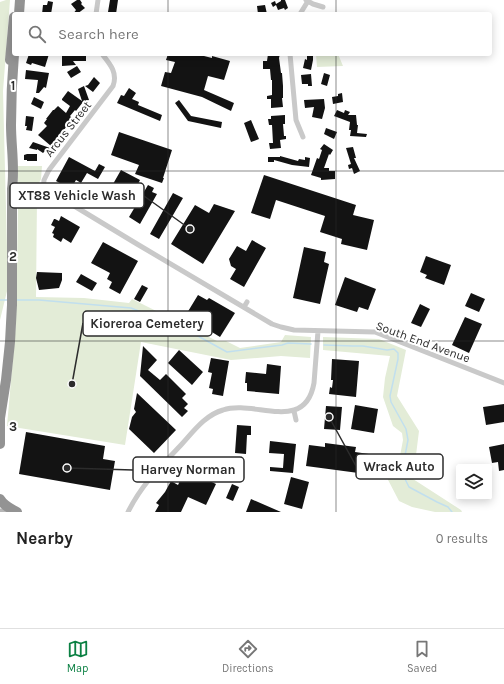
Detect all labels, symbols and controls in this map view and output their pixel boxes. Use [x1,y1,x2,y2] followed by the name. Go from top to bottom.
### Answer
[12,12,492,56] search box
[26,23,48,45] icon: search
[58,25,139,43] text: Search here
[11,78,15,93] text: 1
[42,98,94,160] street label: Arcus Street
[10,183,144,208] callout: XT88 Vehicle Wash
[18,188,136,203] text: XT88 Vehicle Wash
[9,249,17,264] text: 2
[83,311,212,336] callout: Kioreroa Cemetery
[90,316,204,331] text: Kioreroa Cemetery
[374,318,472,366] street label: South End Avenue
[9,419,17,434] text: 3
[356,454,443,479] callout: Wrack Auto
[133,457,244,482] callout: Harvey Norman
[363,459,435,474] text: Wrack Auto
[140,462,236,477] text: Harvey Norman
[456,464,492,500] map controls
[456,464,492,500] button: layers
[16,528,73,548] text: Nearby
[436,531,488,546] text: 0 results
[67,638,89,675] tab: Map
[222,638,274,675] tab: Directions
[407,638,437,675] tab: Saved

